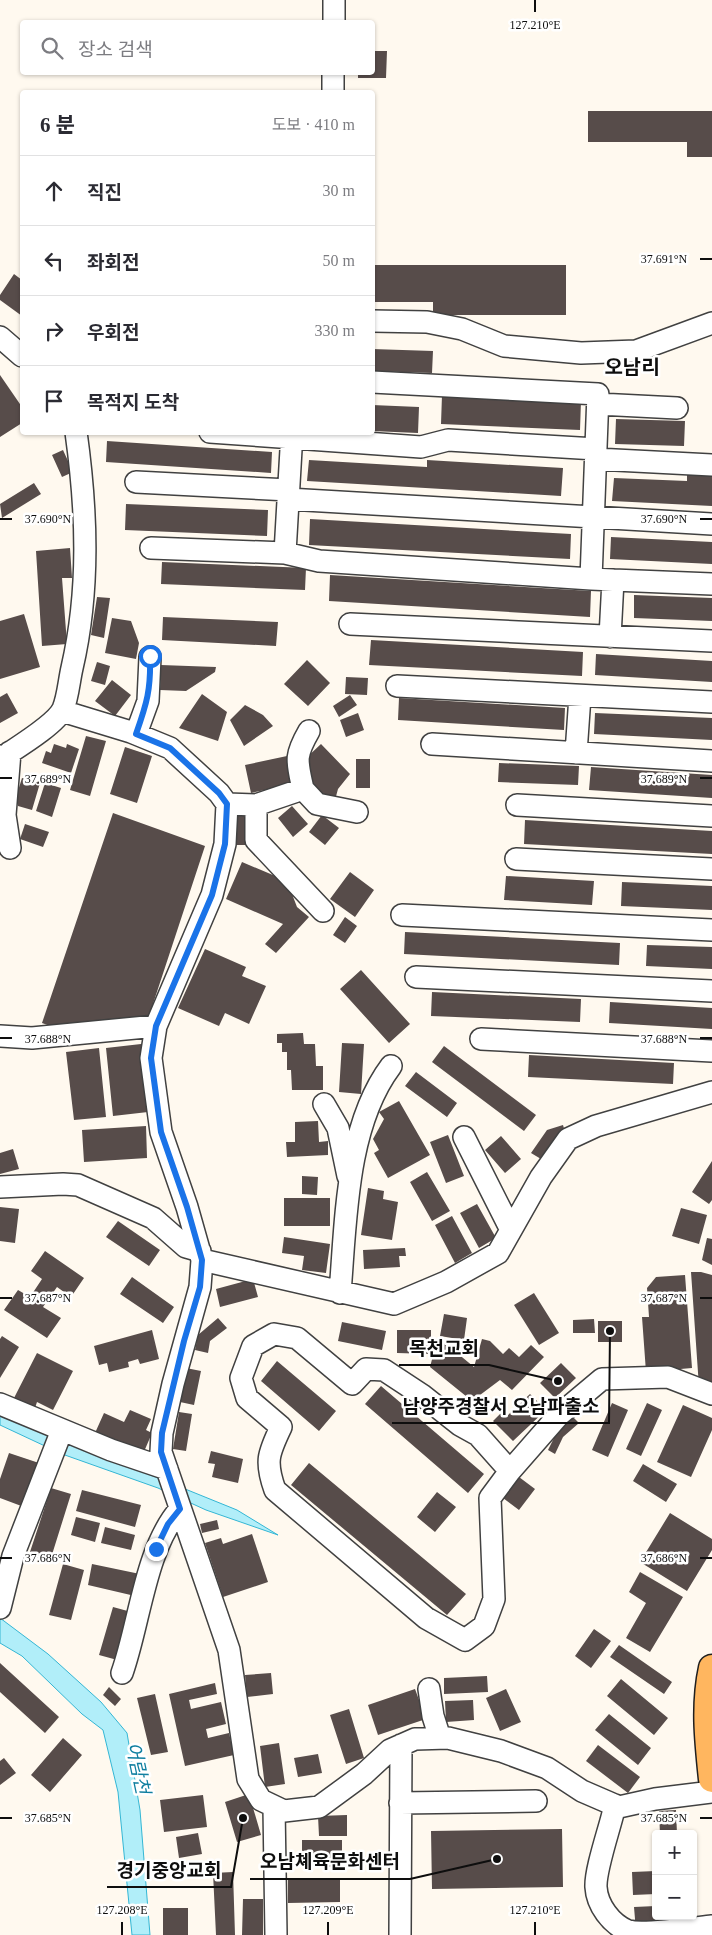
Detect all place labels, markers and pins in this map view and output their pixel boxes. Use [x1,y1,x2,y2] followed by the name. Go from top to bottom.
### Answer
[399,1331,489,1365] callout: 목천교회
[392,1389,609,1423] callout: 남양주경찰서 오남파출소
[250,1845,410,1879] callout: 오남쳬육문화센터
[107,1853,231,1887] callout: 경기중앙교회

